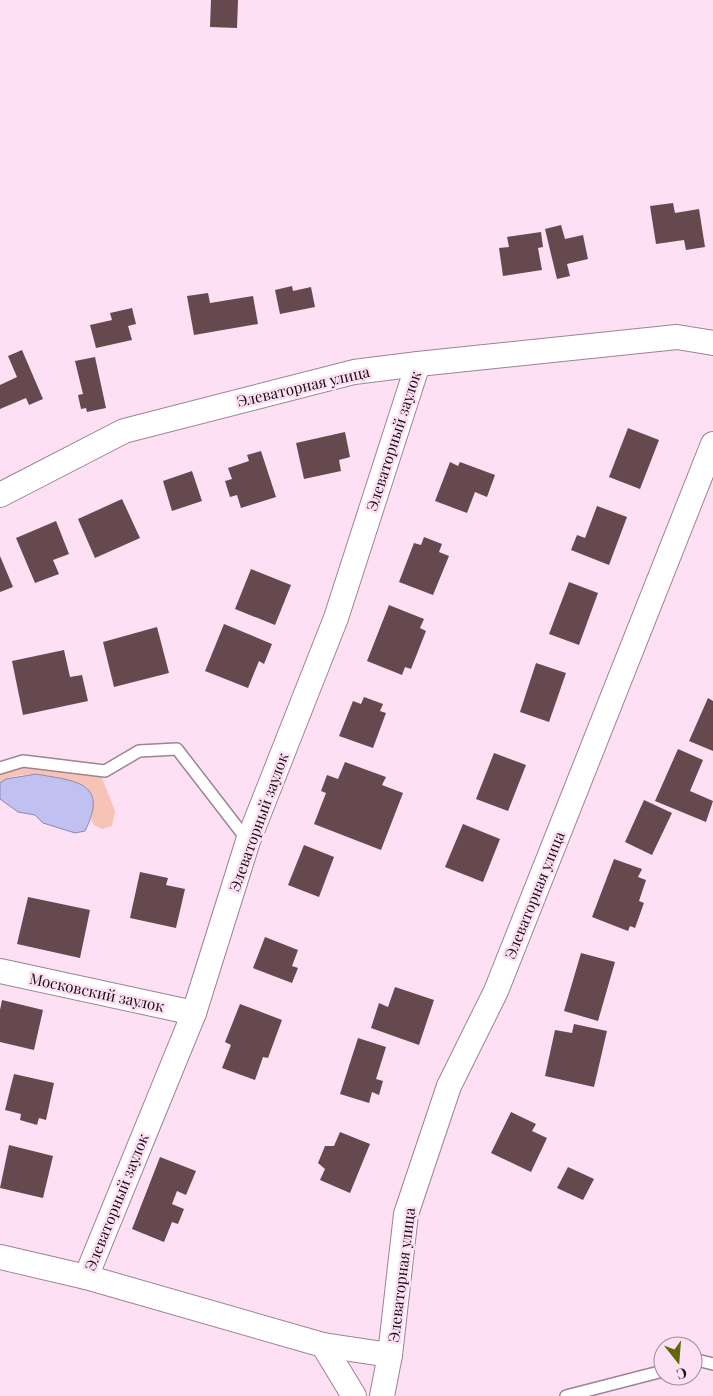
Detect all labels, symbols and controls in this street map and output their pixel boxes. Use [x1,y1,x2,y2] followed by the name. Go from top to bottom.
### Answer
[235,361,372,411] street label: Элеваторная улица
[361,368,425,514] street label: Элеваторный заулок
[224,750,293,894] street label: Элеваторный заулок
[499,828,569,962] street label: Элеваторная улица
[28,968,167,1016] street label: Московский заулок
[79,1130,153,1273] street label: Элеваторный заулок
[383,1206,419,1344] street label: Элеваторная улица
[653,1336,703,1386] north arrow
[674,1363,689,1384] text: С

